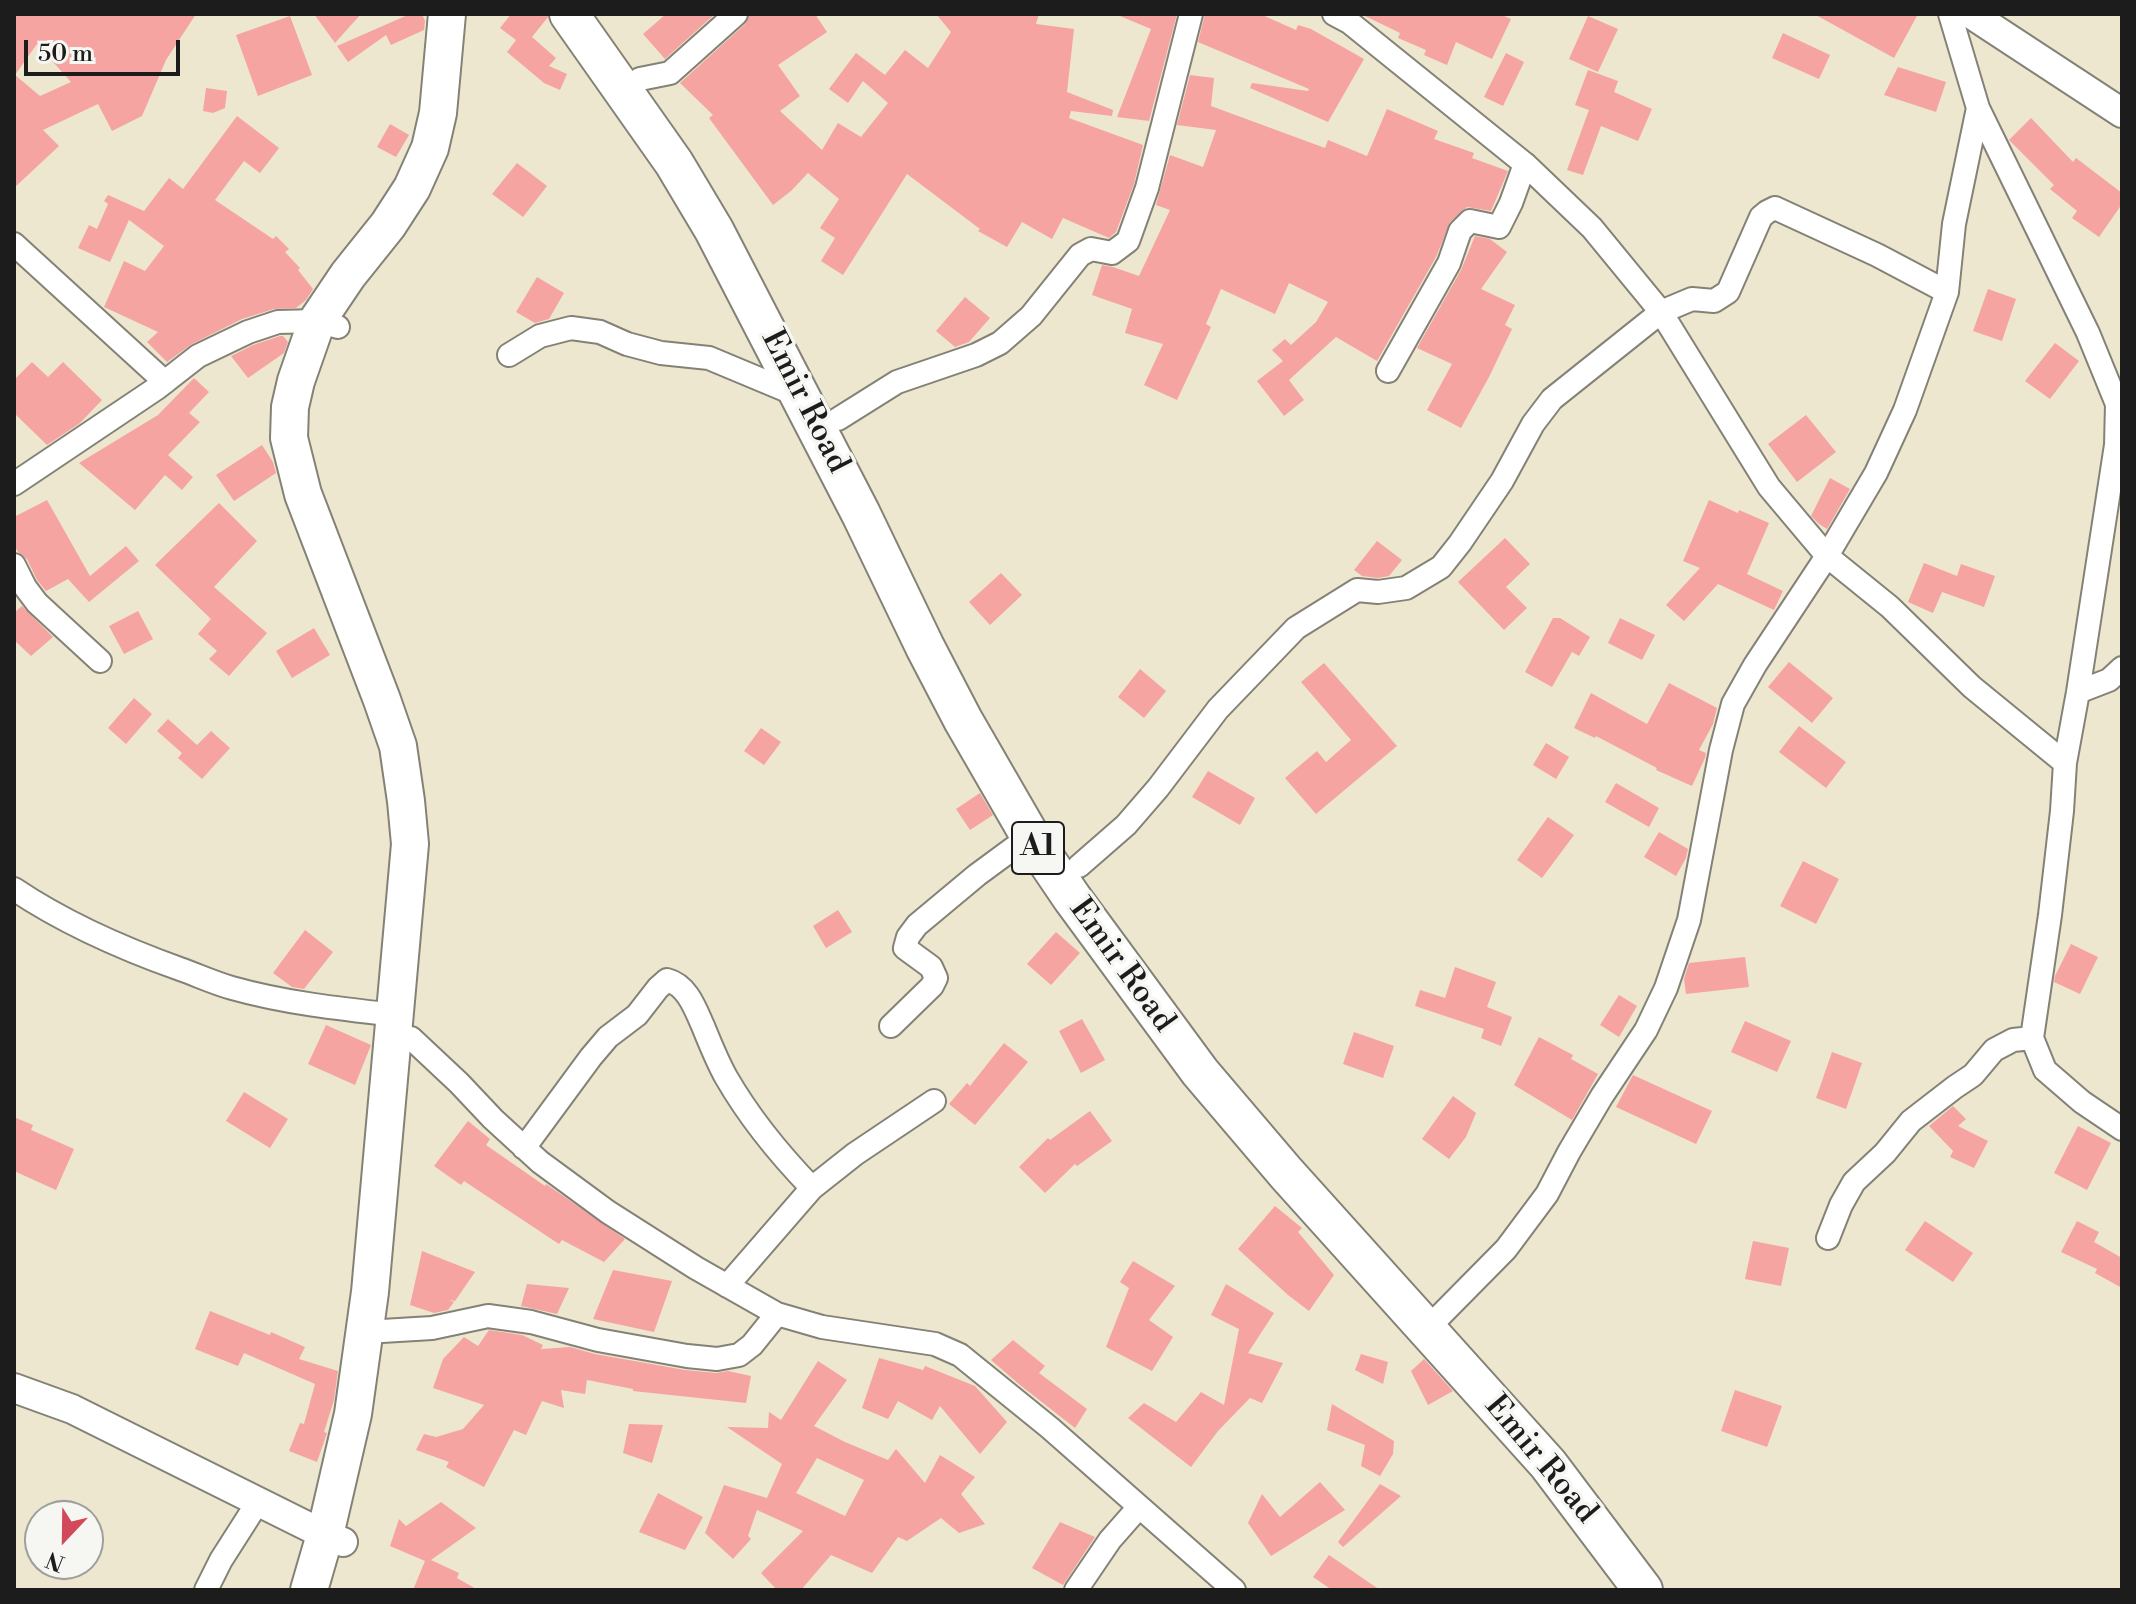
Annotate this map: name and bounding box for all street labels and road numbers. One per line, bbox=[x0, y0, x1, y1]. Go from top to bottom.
street label: Emir Road bbox=[752, 324, 856, 480]
road number: A1 bbox=[1012, 822, 1064, 874]
street label: Emir Road bbox=[1060, 892, 1182, 1040]
street label: Emir Road bbox=[1475, 1388, 1605, 1532]

